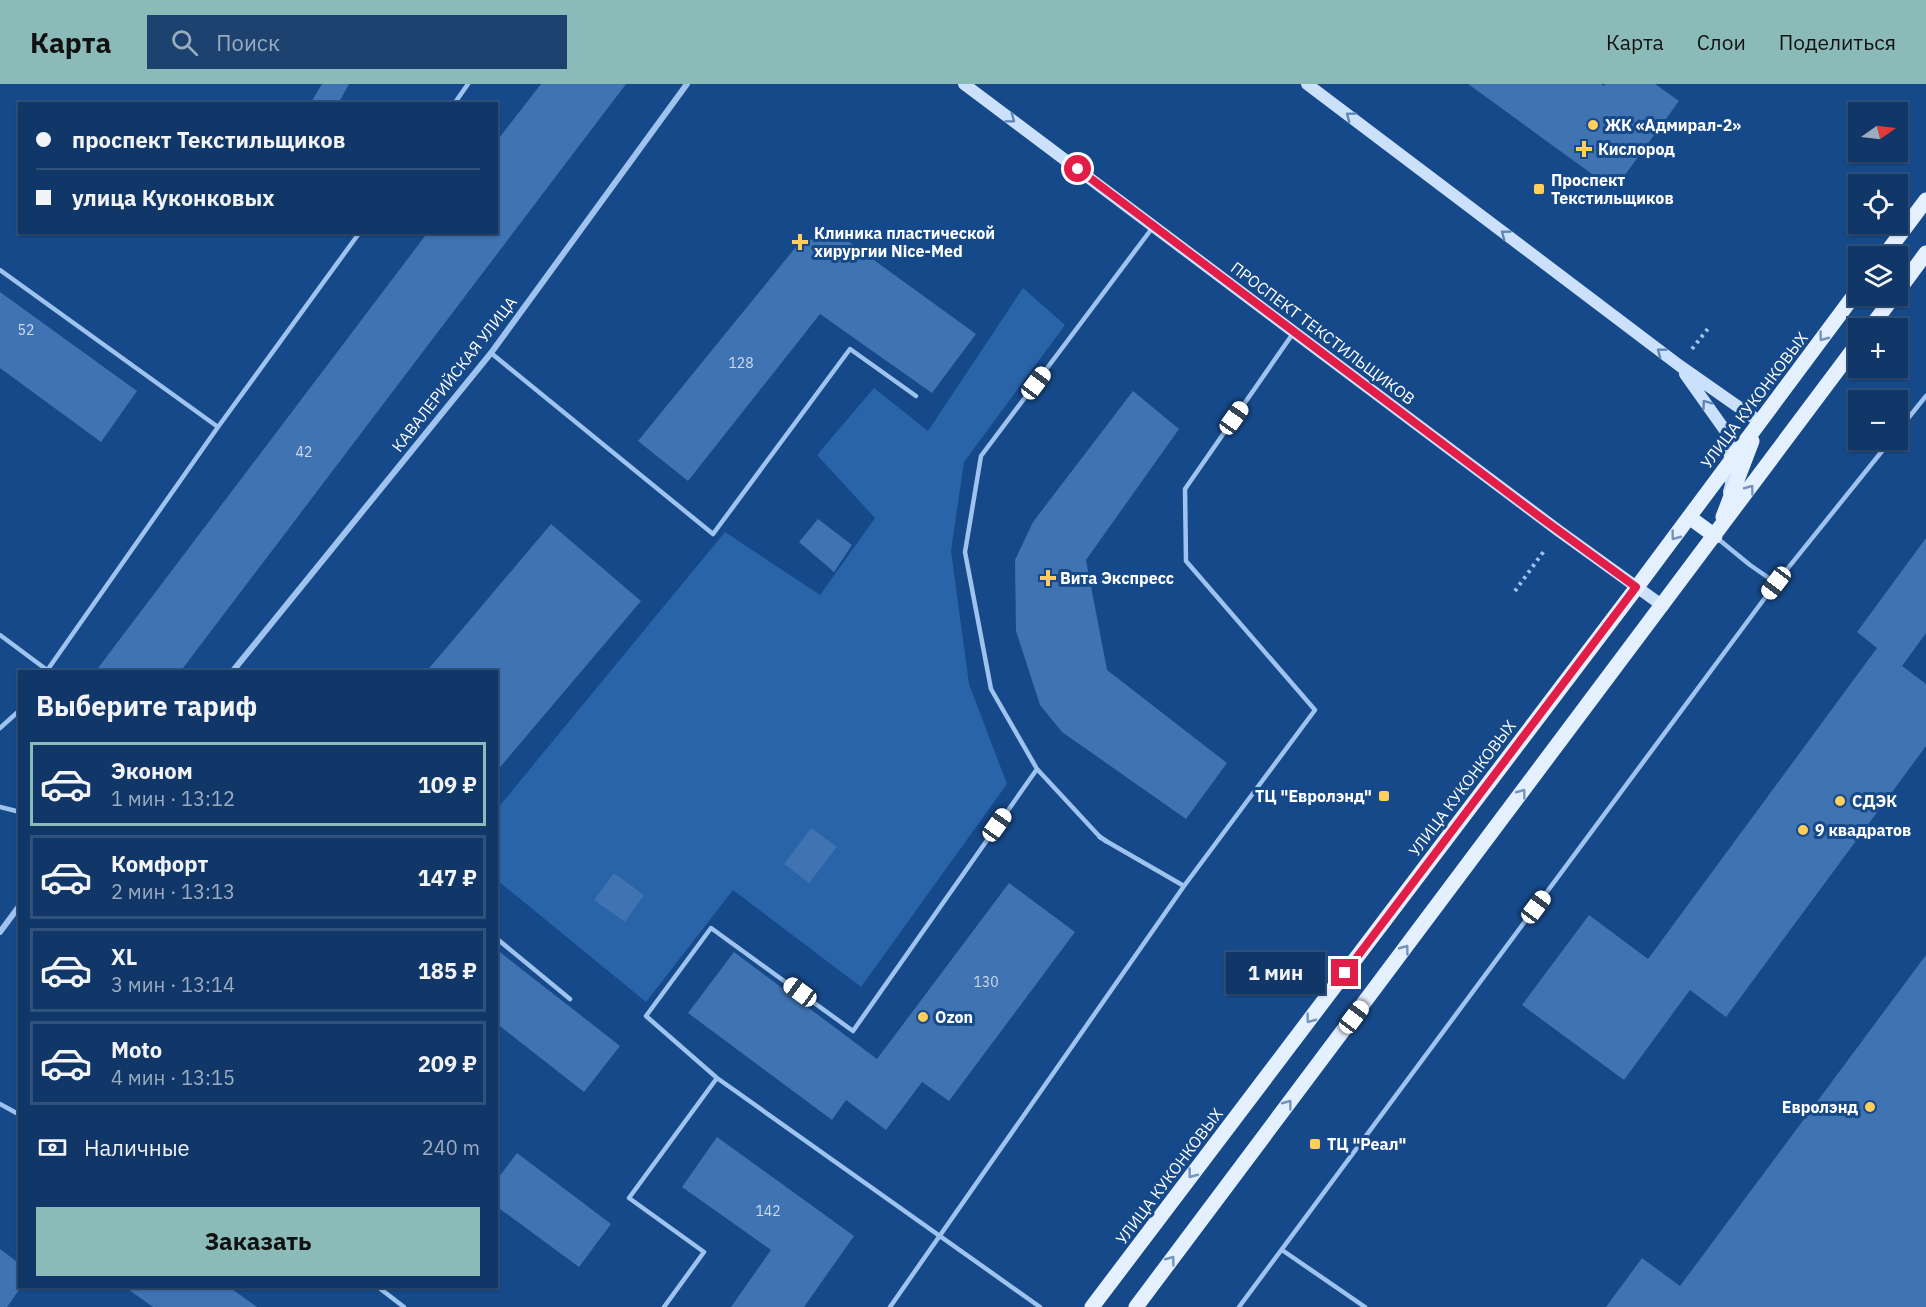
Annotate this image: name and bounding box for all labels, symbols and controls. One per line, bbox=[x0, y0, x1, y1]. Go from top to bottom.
search box bbox=[147, 15, 567, 69]
text: Карта bbox=[30, 24, 111, 61]
icon: search bbox=[168, 26, 201, 59]
text: Поиск bbox=[216, 28, 280, 57]
text: Карта bbox=[1606, 28, 1664, 56]
text: Слои bbox=[1697, 28, 1746, 56]
text: Поделиться bbox=[1779, 28, 1896, 56]
north arrow bbox=[1848, 102, 1908, 162]
map controls bbox=[1848, 102, 1908, 450]
one-way arrow bbox=[1004, 112, 1015, 123]
one-way arrow bbox=[1346, 113, 1357, 124]
place label: ЖК «Адмирал-2» bbox=[1605, 115, 1741, 135]
marker: ЖК «Адмирал-2» bbox=[1586, 118, 1600, 132]
text: проспект Текстильщиков bbox=[72, 125, 345, 154]
place label: Кислород bbox=[1598, 139, 1675, 159]
marker: Кислород bbox=[1575, 140, 1593, 158]
route start bbox=[1064, 155, 1091, 182]
place label: Проспект Текстильщиков bbox=[1551, 170, 1674, 208]
button: locate bbox=[1848, 174, 1908, 234]
marker: Проспект Текстильщиков bbox=[1532, 182, 1546, 196]
text: улица Куконковых bbox=[72, 183, 275, 212]
place label: Клиника пластической хирургии Nice-Med bbox=[814, 223, 995, 261]
one-way arrow bbox=[1501, 230, 1512, 241]
marker: Клиника пластической хирургии Nice-Med bbox=[791, 233, 809, 251]
button: layers bbox=[1848, 246, 1908, 306]
street label: ПРОСПЕКТ ТЕКСТИЛЬЩИКОВ bbox=[1227, 257, 1419, 409]
street label: КАВАЛЕРИЙСКАЯ УЛИЦА bbox=[387, 292, 521, 456]
button: + bbox=[1848, 318, 1908, 378]
house number: 52 bbox=[18, 321, 34, 339]
street label: УЛИЦА КУКОНКОВЫХ bbox=[1696, 328, 1812, 472]
one-way arrow bbox=[1820, 330, 1831, 341]
one-way arrow bbox=[1657, 348, 1668, 359]
house number: 128 bbox=[728, 354, 754, 372]
car bbox=[1018, 363, 1054, 403]
button: − bbox=[1848, 390, 1908, 450]
car bbox=[1216, 398, 1252, 438]
one-way arrow bbox=[1702, 399, 1713, 410]
house number: 42 bbox=[296, 443, 312, 461]
one-way arrow bbox=[1743, 485, 1754, 496]
one-way arrow bbox=[1671, 530, 1682, 541]
car bbox=[1758, 563, 1794, 603]
place label: Вита Экспресс bbox=[1060, 568, 1174, 588]
marker: Вита Экспресс bbox=[1041, 571, 1055, 585]
text: Выберите тариф bbox=[36, 688, 257, 723]
street label: УЛИЦА КУКОНКОВЫХ bbox=[1404, 716, 1520, 860]
text: Эконом bbox=[111, 756, 193, 785]
icon: car bbox=[39, 757, 93, 811]
text: 109 ₽ bbox=[418, 770, 477, 799]
text: 1 мин · 13:12 bbox=[111, 785, 235, 812]
place label: ТЦ "Евролэнд" bbox=[1255, 786, 1372, 806]
one-way arrow bbox=[1515, 788, 1526, 799]
marker: ТЦ "Евролэнд" bbox=[1377, 789, 1391, 803]
place label: СДЭК bbox=[1852, 791, 1897, 811]
marker: СДЭК bbox=[1833, 794, 1847, 808]
car bbox=[979, 805, 1015, 845]
place label: 9 квадратов bbox=[1815, 820, 1911, 840]
marker: 9 квадратов bbox=[1796, 823, 1810, 837]
text: Комфорт bbox=[111, 849, 208, 878]
icon: car bbox=[39, 850, 93, 904]
text: 147 ₽ bbox=[418, 863, 477, 892]
text: 2 мин · 13:13 bbox=[111, 878, 235, 905]
car bbox=[1518, 887, 1554, 927]
text: XL bbox=[111, 942, 137, 971]
icon: car bbox=[39, 943, 93, 997]
one-way arrow bbox=[1398, 944, 1409, 955]
callout: 1 мин bbox=[1225, 952, 1324, 994]
text: 185 ₽ bbox=[418, 956, 477, 985]
text: 1 мин bbox=[1248, 959, 1303, 986]
route end bbox=[1331, 959, 1358, 986]
text: 3 мин · 13:14 bbox=[111, 971, 235, 998]
house number: 130 bbox=[973, 973, 999, 991]
car bbox=[780, 974, 820, 1010]
car bbox=[1336, 997, 1372, 1037]
place label: Ozon bbox=[935, 1007, 973, 1027]
marker: Ozon bbox=[916, 1010, 930, 1024]
one-way arrow bbox=[1306, 1012, 1317, 1023]
text: Moto bbox=[111, 1035, 162, 1064]
icon: car bbox=[39, 1036, 93, 1090]
text: 209 ₽ bbox=[418, 1049, 477, 1078]
text: 4 мин · 13:15 bbox=[111, 1064, 235, 1091]
place label: Евролэнд bbox=[1782, 1097, 1858, 1117]
one-way arrow bbox=[1281, 1100, 1292, 1111]
marker: Евролэнд bbox=[1863, 1100, 1877, 1114]
street label: УЛИЦА КУКОНКОВЫХ bbox=[1111, 1104, 1227, 1248]
icon: cash bbox=[36, 1131, 69, 1164]
text: Наличные bbox=[84, 1133, 190, 1162]
text: 240 m bbox=[422, 1134, 480, 1161]
place label: ТЦ "Реал" bbox=[1327, 1134, 1406, 1154]
marker: ТЦ "Реал" bbox=[1308, 1137, 1322, 1151]
one-way arrow bbox=[1189, 1168, 1200, 1179]
house number: 142 bbox=[755, 1202, 781, 1220]
button: Заказать bbox=[36, 1207, 480, 1276]
one-way arrow bbox=[1164, 1256, 1175, 1267]

